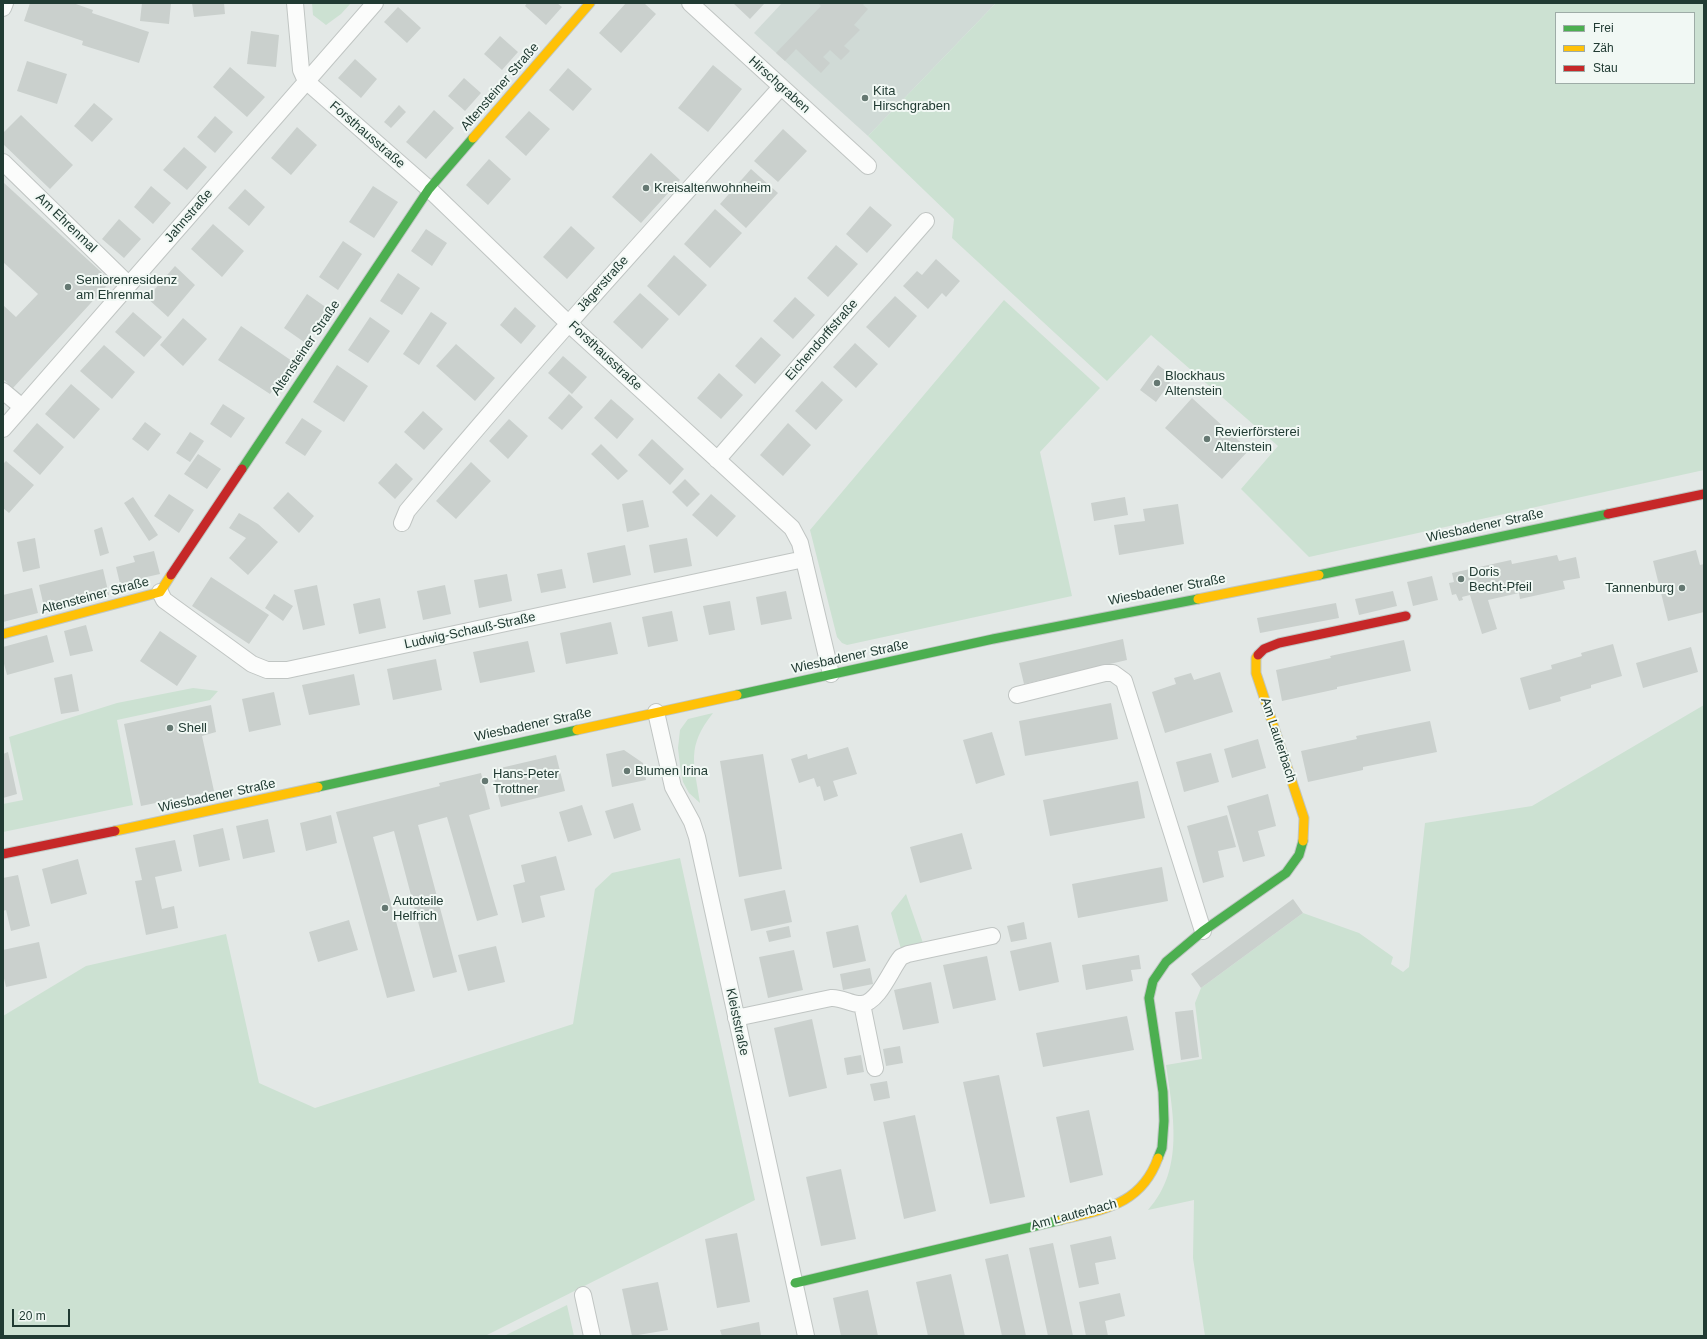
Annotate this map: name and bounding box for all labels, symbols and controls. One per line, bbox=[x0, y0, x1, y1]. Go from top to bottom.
legend bbox=[1555, 12, 1695, 84]
text: Frei bbox=[1593, 21, 1614, 35]
street label: Altensteiner Straße bbox=[458, 40, 542, 134]
text: Zäh bbox=[1593, 41, 1614, 55]
street label: Hirschgraben bbox=[745, 53, 813, 117]
text: Stau bbox=[1593, 61, 1618, 75]
place label: Kita Hirschgraben bbox=[873, 83, 950, 114]
marker: Kita Hirschgraben bbox=[860, 93, 870, 103]
street label: Forsthausstraße bbox=[326, 98, 408, 172]
place label: Kreisaltenwohnheim bbox=[654, 180, 771, 196]
marker: Kreisaltenwohnheim bbox=[641, 183, 651, 193]
street label: Jahnstraße bbox=[162, 186, 216, 246]
street label: Am Ehrenmal bbox=[32, 190, 100, 256]
street label: Jägerstraße bbox=[574, 253, 632, 315]
place label: Seniorenresidenz am Ehrenmal bbox=[76, 272, 177, 303]
marker: Seniorenresidenz am Ehrenmal bbox=[63, 282, 73, 292]
street label: Eichendorffstraße bbox=[783, 296, 861, 384]
street label: Altensteiner Straße bbox=[268, 298, 344, 398]
street label: Forsthausstraße bbox=[565, 318, 645, 394]
place label: Blockhaus Altenstein bbox=[1165, 368, 1225, 399]
marker: Blockhaus Altenstein bbox=[1152, 378, 1162, 388]
place label: Revierförsterei Altenstein bbox=[1215, 424, 1300, 455]
marker: Revierförsterei Altenstein bbox=[1202, 434, 1212, 444]
street label: Wiesbadener Straße bbox=[1425, 506, 1545, 546]
place label: Doris Becht-Pfeil bbox=[1469, 564, 1532, 595]
street label: Wiesbadener Straße bbox=[1107, 571, 1227, 609]
street label: Altensteiner Straße bbox=[39, 574, 151, 618]
marker: Doris Becht-Pfeil bbox=[1456, 574, 1466, 584]
place label: Tannenburg bbox=[1605, 580, 1674, 596]
marker: Tannenburg bbox=[1677, 583, 1687, 593]
street label: Ludwig-Schauß-Straße bbox=[403, 609, 537, 653]
street label: Wiesbadener Straße bbox=[790, 637, 910, 677]
street label: Am Lauterbach bbox=[1257, 696, 1299, 784]
street label: Wiesbadener Straße bbox=[473, 705, 593, 745]
place label: Shell bbox=[178, 720, 207, 736]
marker: Shell bbox=[165, 723, 175, 733]
place label: Blumen Irina bbox=[635, 763, 708, 779]
place label: Hans-Peter Trottner bbox=[493, 766, 559, 797]
marker: Blumen Irina bbox=[622, 766, 632, 776]
street label: Wiesbadener Straße bbox=[157, 776, 277, 816]
marker: Hans-Peter Trottner bbox=[480, 776, 490, 786]
place label: Autoteile Helfrich bbox=[393, 893, 444, 924]
marker: Autoteile Helfrich bbox=[380, 903, 390, 913]
street label: Kleiststraße bbox=[722, 987, 752, 1057]
street label: Am Lauterbach bbox=[1029, 1196, 1119, 1234]
scale bar bbox=[14, 1301, 72, 1327]
text: 20 m bbox=[19, 1309, 46, 1323]

